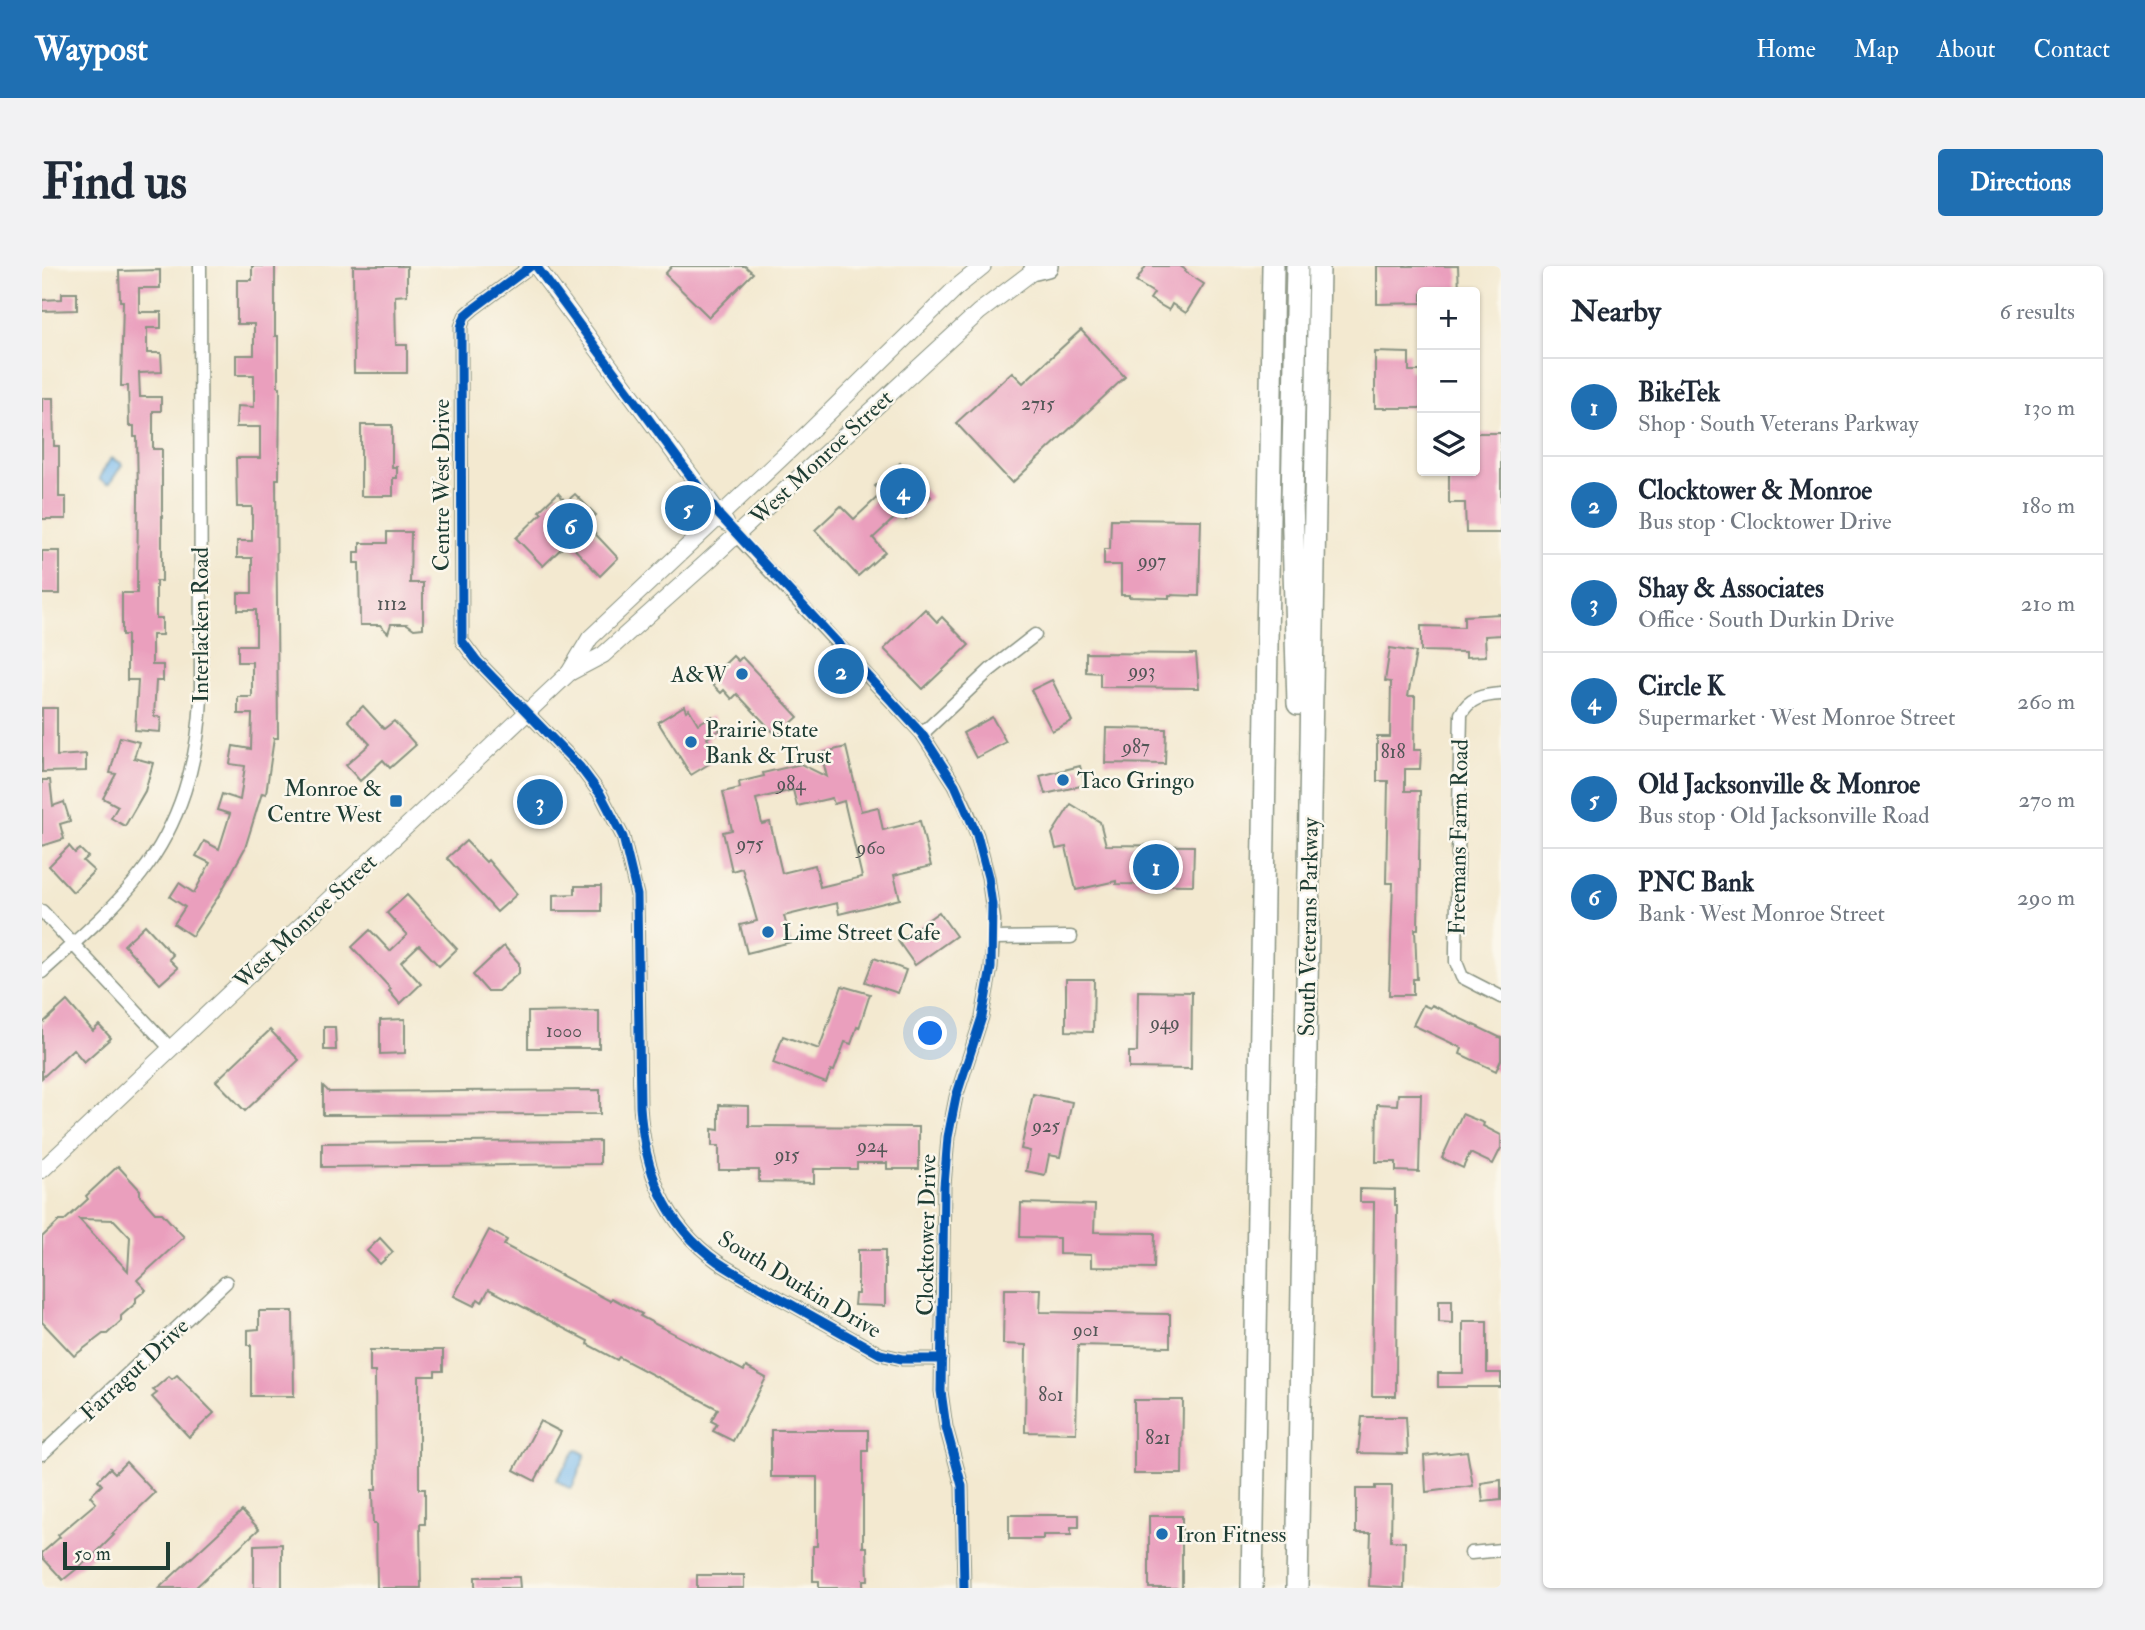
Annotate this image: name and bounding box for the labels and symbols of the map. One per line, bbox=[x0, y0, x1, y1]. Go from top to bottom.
street label: West Monroe Street bbox=[743, 384, 899, 532]
house number: 2715 bbox=[1021, 392, 1055, 416]
street label: Centre West Drive bbox=[427, 398, 456, 571]
pin: 4 bbox=[880, 465, 926, 517]
pin: 5 bbox=[665, 482, 711, 534]
pin: 6 bbox=[547, 500, 593, 552]
street label: Interlacken Road bbox=[186, 547, 215, 703]
house number: 997 bbox=[1136, 549, 1166, 573]
house number: 1112 bbox=[377, 592, 407, 616]
pin: 2 bbox=[818, 645, 864, 697]
house number: 993 bbox=[1127, 659, 1155, 683]
place label: A&W bbox=[670, 660, 730, 689]
marker: A&W bbox=[734, 666, 750, 682]
place label: Prairie State Bank & Trust bbox=[705, 715, 832, 770]
marker: Prairie State Bank & Trust bbox=[683, 734, 699, 750]
house number: 987 bbox=[1120, 735, 1150, 759]
street label: Freemans Farm Road bbox=[1442, 739, 1475, 935]
house number: 818 bbox=[1381, 740, 1405, 764]
place label: Taco Gringo bbox=[1077, 766, 1194, 795]
house number: 984 bbox=[775, 772, 806, 796]
marker: Taco Gringo bbox=[1055, 772, 1071, 788]
place label: Monroe & Centre West bbox=[267, 774, 382, 829]
pin: 3 bbox=[517, 776, 563, 828]
marker: Monroe & Centre West bbox=[388, 793, 404, 809]
street label: South Veterans Parkway bbox=[1292, 816, 1325, 1037]
house number: 975 bbox=[735, 832, 764, 856]
house number: 960 bbox=[854, 836, 886, 860]
pin: 1 bbox=[1133, 841, 1179, 893]
street label: West Monroe Street bbox=[227, 848, 383, 996]
place label: Lime Street Cafe bbox=[782, 918, 941, 947]
marker: Lime Street Cafe bbox=[760, 924, 776, 940]
house number: 949 bbox=[1148, 1011, 1180, 1035]
your location bbox=[913, 1016, 947, 1050]
house number: 1000 bbox=[546, 1019, 582, 1043]
house number: 925 bbox=[1030, 1114, 1060, 1138]
house number: 924 bbox=[855, 1134, 888, 1158]
house number: 915 bbox=[773, 1143, 800, 1167]
street label: Clocktower Drive bbox=[911, 1153, 942, 1316]
street label: South Durkin Drive bbox=[713, 1224, 887, 1345]
street label: Farragut Drive bbox=[74, 1311, 195, 1427]
house number: 901 bbox=[1071, 1318, 1099, 1342]
house number: 801 bbox=[1038, 1383, 1064, 1407]
house number: 821 bbox=[1145, 1426, 1171, 1450]
place label: Iron Fitness bbox=[1176, 1520, 1287, 1549]
marker: Iron Fitness bbox=[1154, 1526, 1170, 1542]
scale bar bbox=[63, 1539, 170, 1571]

